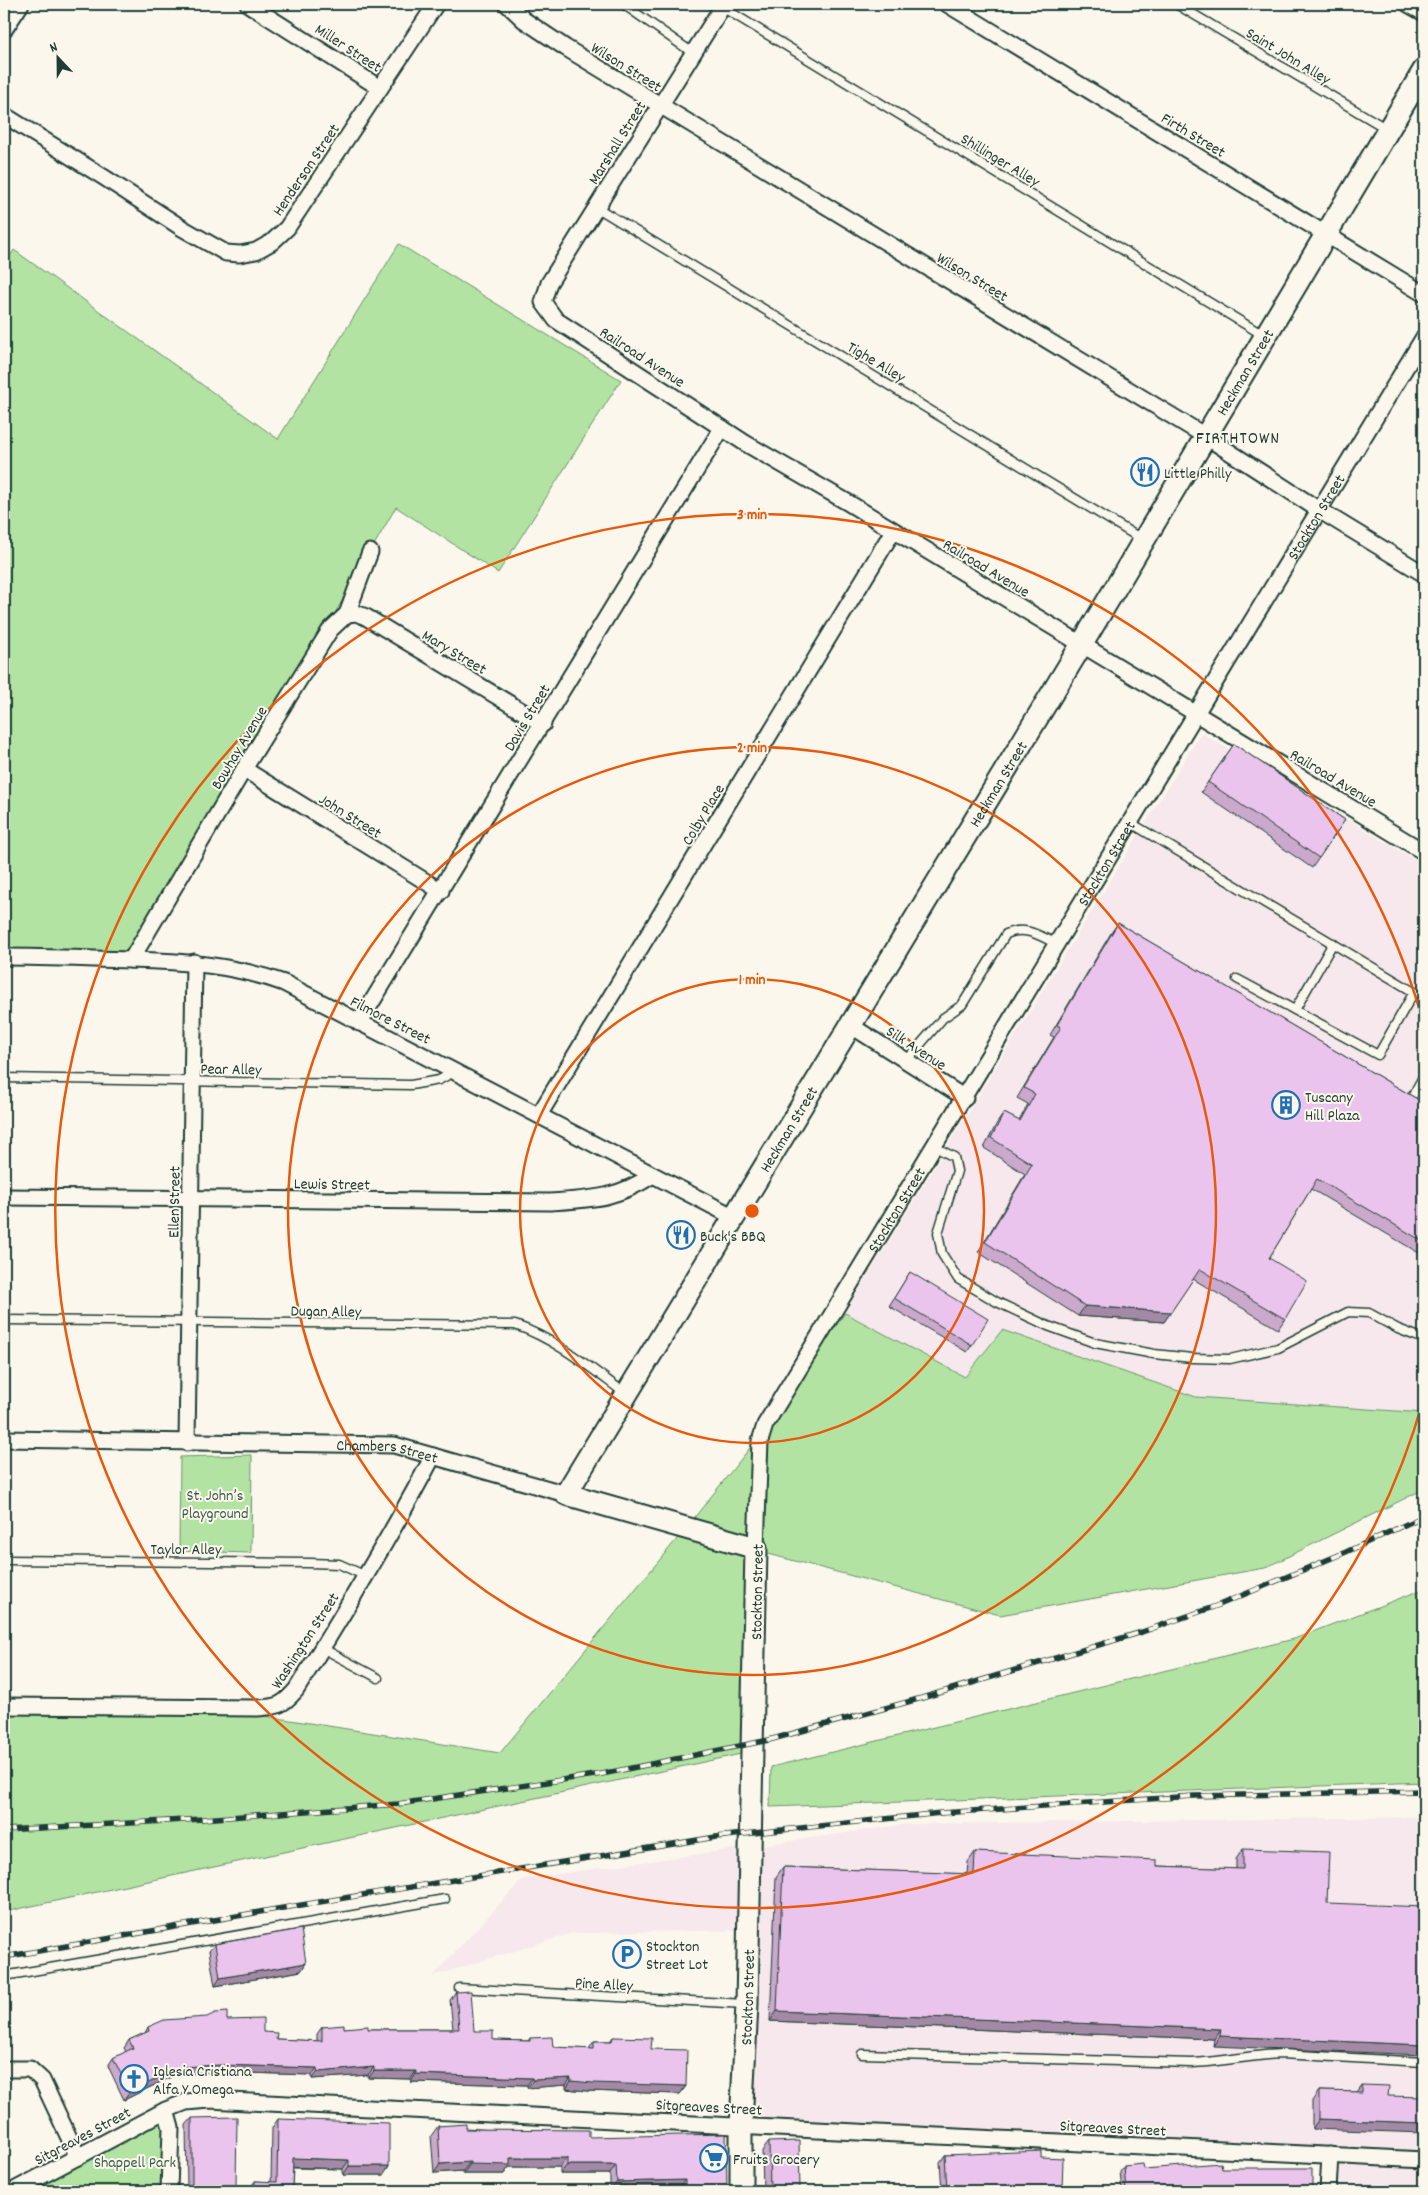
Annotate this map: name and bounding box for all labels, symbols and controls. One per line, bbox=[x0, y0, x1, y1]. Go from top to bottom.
street label: Miller Street bbox=[310, 19, 386, 79]
street label: Saint John Alley bbox=[1241, 23, 1335, 92]
north arrow bbox=[32, 32, 82, 82]
text: N bbox=[47, 37, 61, 58]
street label: Wilson Street bbox=[586, 37, 666, 99]
street label: Marshall Street bbox=[583, 97, 653, 190]
street label: Firth Street bbox=[1156, 108, 1229, 165]
street label: Henderson Street bbox=[268, 120, 347, 221]
street label: Shillinger Alley bbox=[956, 128, 1044, 194]
street label: Wilson Street bbox=[932, 248, 1012, 309]
street label: Railroad Avenue bbox=[594, 322, 689, 394]
street label: Heckman Street bbox=[1212, 326, 1281, 421]
street label: Tighe Alley bbox=[842, 337, 910, 390]
district label: FIRTHTOWN bbox=[1196, 427, 1280, 452]
restaurant icon: Little Philly bbox=[1130, 457, 1160, 487]
place label: Little Philly bbox=[1164, 463, 1232, 486]
street label: Stockton Street bbox=[1283, 471, 1352, 565]
text: 3 min bbox=[737, 505, 767, 527]
street label: Railroad Avenue bbox=[938, 534, 1033, 604]
street label: Mary Street bbox=[417, 625, 491, 682]
street label: Davis Street bbox=[499, 680, 557, 756]
street label: Bowhay Avenue bbox=[206, 702, 274, 794]
street label: Heckman Street bbox=[965, 737, 1034, 832]
text: 2 min bbox=[737, 738, 767, 760]
street label: Railroad Avenue bbox=[1285, 744, 1380, 814]
street label: Colby Place bbox=[677, 780, 731, 850]
street label: John Street bbox=[314, 789, 386, 846]
street label: Stockton Street bbox=[1073, 817, 1142, 911]
text: 1 min bbox=[739, 970, 765, 992]
street label: Filmore Street bbox=[346, 991, 434, 1051]
street label: Silk Avenue bbox=[881, 1021, 950, 1077]
street label: Pear Alley bbox=[200, 1058, 262, 1083]
street label: Heckman Street bbox=[755, 1083, 825, 1177]
place label: Tuscany Hill Plaza bbox=[1305, 1087, 1360, 1128]
building icon: Tuscany Hill Plaza bbox=[1271, 1090, 1301, 1120]
street label: Stockton Street bbox=[863, 1163, 933, 1258]
street label: Ellen Street bbox=[163, 1166, 188, 1238]
street label: Lewis Street bbox=[294, 1173, 370, 1198]
centre of rings bbox=[743, 1202, 761, 1220]
restaurant icon: Buck's BBQ bbox=[666, 1220, 696, 1250]
place label: Buck's BBQ bbox=[700, 1226, 766, 1249]
street label: Dugan Alley bbox=[290, 1300, 362, 1325]
street label: Chambers Street bbox=[336, 1435, 440, 1471]
park label: St. John’s Playground bbox=[182, 1485, 248, 1526]
street label: Taylor Alley bbox=[151, 1539, 222, 1562]
street label: Stockton Street bbox=[746, 1544, 771, 1640]
street label: Washington Street bbox=[266, 1588, 346, 1694]
place label: Stockton Street Lot bbox=[646, 1936, 708, 1977]
parking icon: Stockton Street Lot bbox=[612, 1939, 642, 1969]
street label: Stockton Street bbox=[736, 1949, 762, 2046]
street label: Pine Alley bbox=[574, 1972, 634, 1999]
place label: Iglesia Cristiana Alfa Y Omega bbox=[153, 2061, 252, 2102]
church icon: Iglesia Cristiana Alfa Y Omega bbox=[119, 2064, 149, 2094]
street label: Sitgreaves Street bbox=[655, 2094, 763, 2123]
street label: Sitgreaves Street bbox=[31, 2102, 136, 2172]
street label: Sitgreaves Street bbox=[1059, 2115, 1167, 2144]
supermarket icon: Fruits Grocery bbox=[699, 2143, 729, 2173]
place label: Fruits Grocery bbox=[733, 2149, 820, 2172]
park label: Shappell Park bbox=[94, 2152, 176, 2175]

